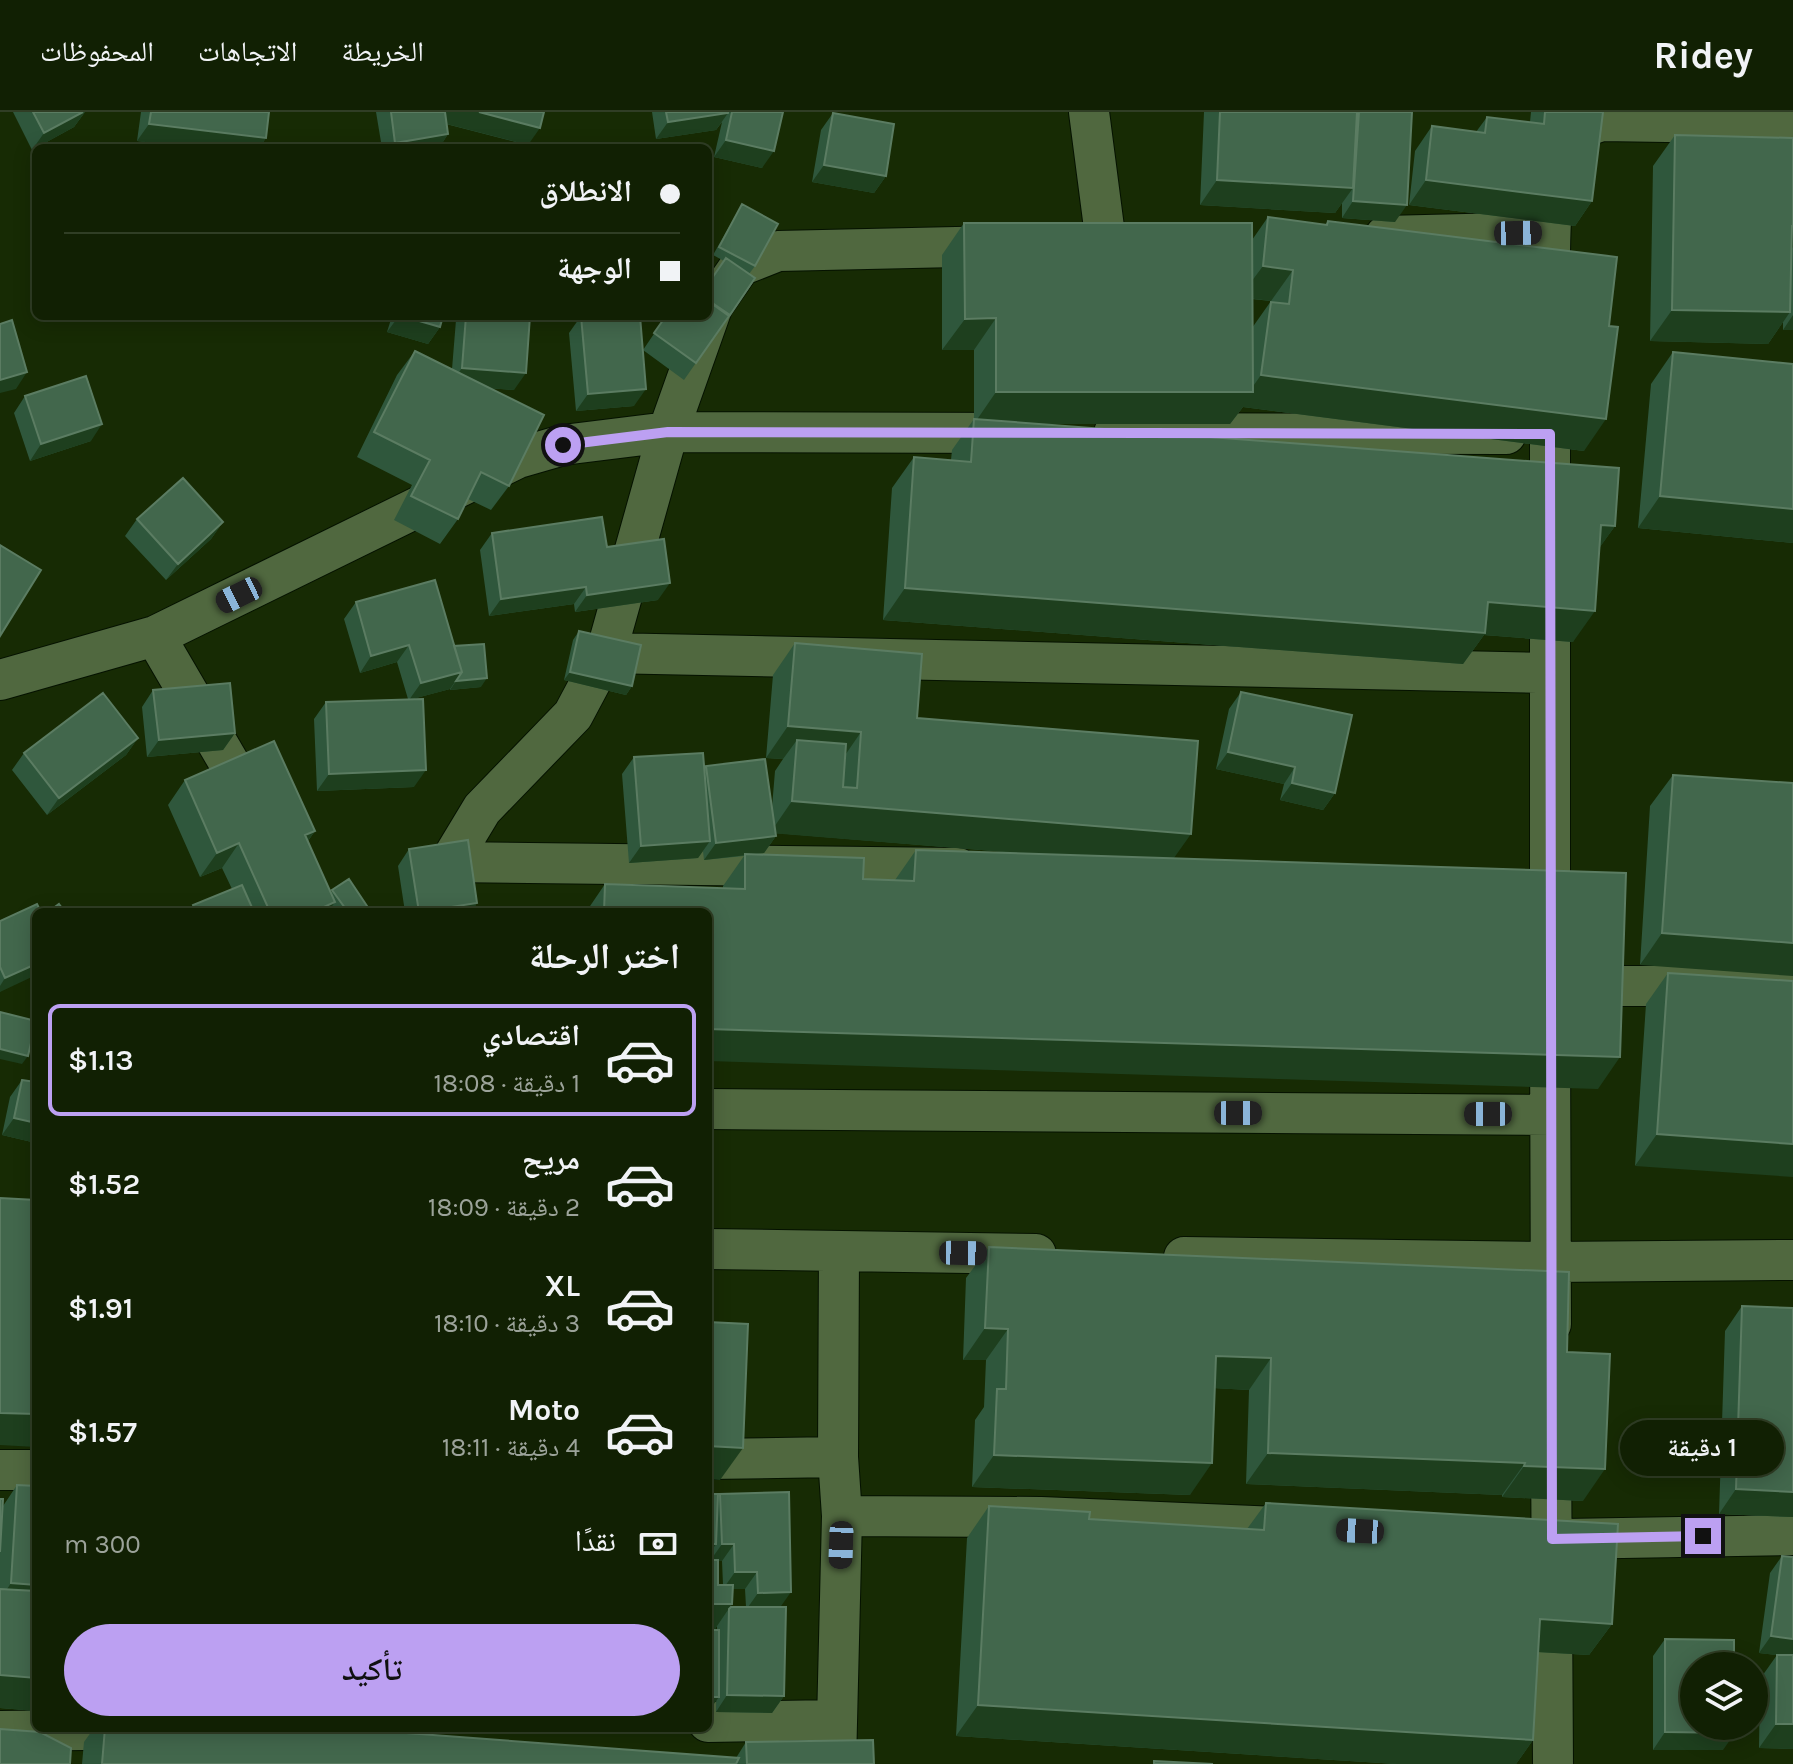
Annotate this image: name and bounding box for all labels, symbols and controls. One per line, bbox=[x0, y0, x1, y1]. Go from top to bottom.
text: Ridey bbox=[1653, 33, 1753, 78]
text: المحفوظات bbox=[40, 35, 154, 68]
text: الاتجاهات bbox=[198, 35, 297, 68]
text: الخريطة bbox=[341, 35, 424, 68]
text: الانطلاق bbox=[539, 173, 632, 209]
car bbox=[1494, 221, 1542, 245]
text: الوجهة bbox=[557, 250, 632, 286]
route start bbox=[545, 427, 581, 463]
car bbox=[212, 574, 266, 616]
text: اختر الرحلة bbox=[529, 935, 680, 977]
text: اقتصادي bbox=[482, 1017, 580, 1053]
icon: car bbox=[604, 1024, 676, 1096]
text: $1.13 bbox=[68, 1042, 134, 1078]
text: 1 دقيقة · 18:08 bbox=[433, 1068, 580, 1099]
car bbox=[1214, 1101, 1262, 1125]
car bbox=[1464, 1102, 1512, 1126]
text: مريح bbox=[522, 1141, 580, 1177]
icon: car bbox=[604, 1148, 676, 1220]
text: $1.52 bbox=[68, 1166, 140, 1202]
text: 2 دقيقة · 18:09 bbox=[428, 1192, 580, 1223]
car bbox=[939, 1241, 987, 1265]
text: XL bbox=[545, 1268, 580, 1304]
icon: car bbox=[604, 1272, 676, 1344]
text: $1.91 bbox=[68, 1290, 133, 1326]
text: 3 دقيقة · 18:10 bbox=[434, 1308, 580, 1339]
text: Moto bbox=[508, 1392, 580, 1428]
icon: car bbox=[604, 1396, 676, 1468]
text: $1.57 bbox=[68, 1414, 137, 1450]
callout: 1 دقيقة bbox=[1621, 1420, 1785, 1476]
text: 4 دقيقة · 18:11 bbox=[442, 1432, 580, 1463]
text: 1 دقيقة bbox=[1667, 1432, 1737, 1463]
car bbox=[1335, 1518, 1385, 1544]
route end bbox=[1685, 1518, 1721, 1554]
car bbox=[828, 1521, 854, 1569]
icon: cash bbox=[636, 1522, 680, 1566]
text: نقدًا bbox=[575, 1523, 616, 1559]
text: 300 m bbox=[64, 1529, 141, 1560]
button: تأكيد bbox=[64, 1624, 680, 1716]
map controls bbox=[1680, 1652, 1768, 1740]
button: layers bbox=[1680, 1652, 1768, 1740]

